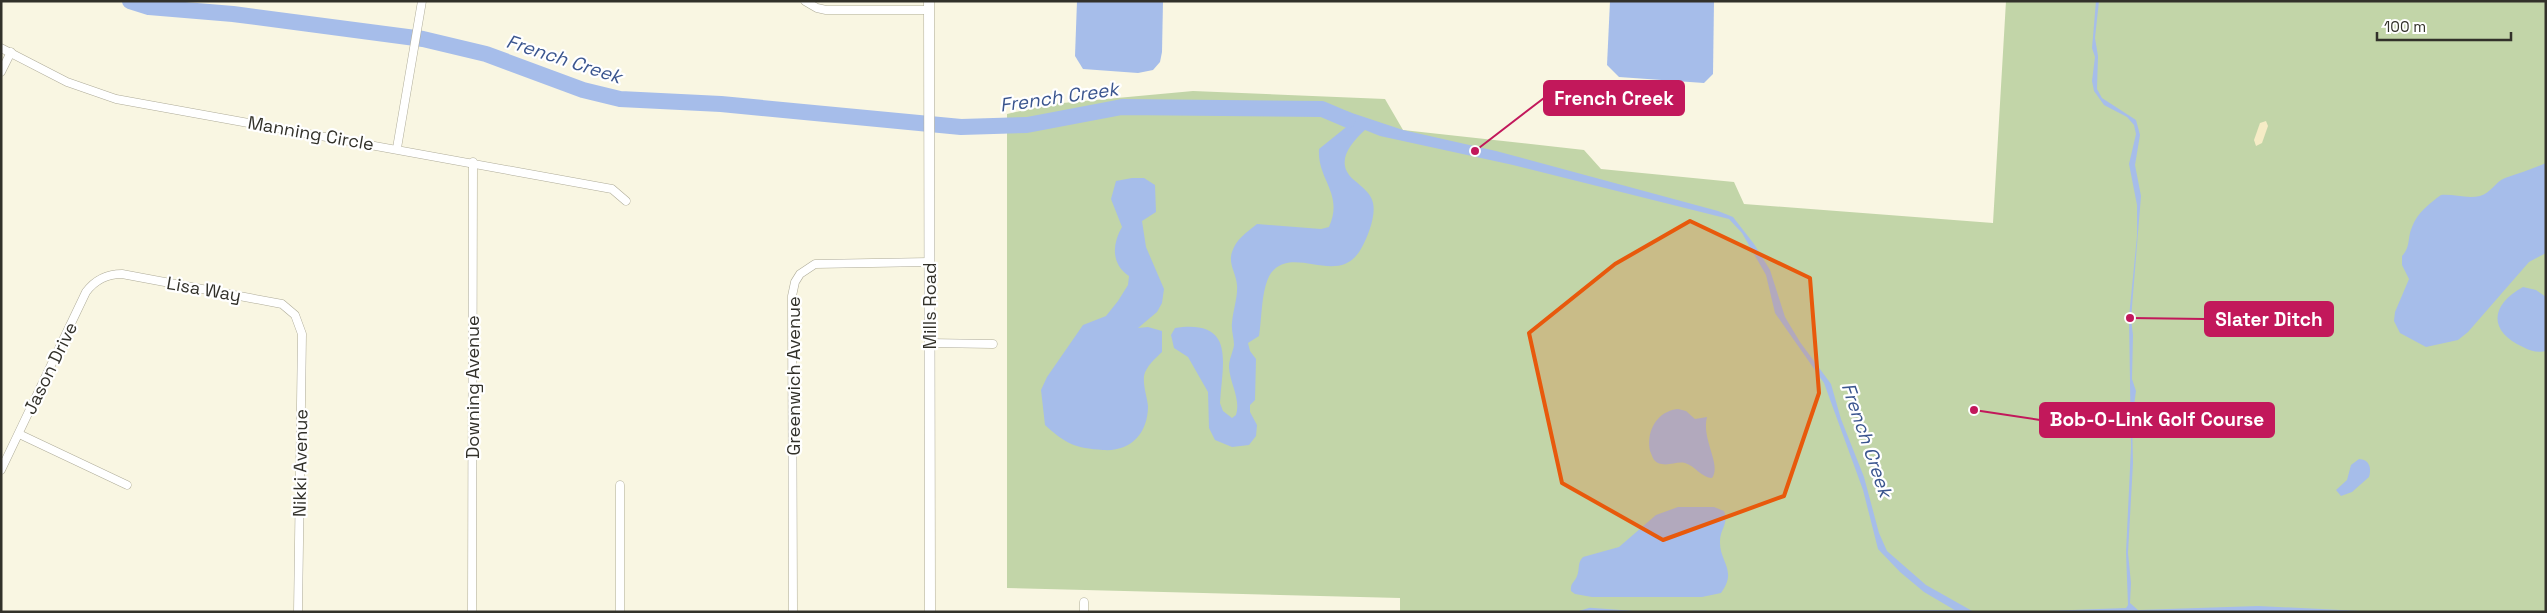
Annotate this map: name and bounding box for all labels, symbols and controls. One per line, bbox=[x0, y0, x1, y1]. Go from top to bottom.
scale bar bbox=[2377, 10, 2511, 42]
text: 100 m bbox=[2384, 17, 2426, 36]
water label: French Creek bbox=[503, 29, 627, 90]
water label: French Creek bbox=[998, 76, 1123, 118]
callout: French Creek bbox=[1544, 81, 1684, 115]
text: French Creek bbox=[1554, 86, 1674, 111]
street label: Manning Circle bbox=[246, 111, 376, 155]
street label: Mills Road bbox=[918, 262, 941, 350]
street label: Lisa Way bbox=[165, 271, 243, 307]
street label: Greenwich Avenue bbox=[782, 296, 805, 456]
callout: Slater Ditch bbox=[2205, 302, 2333, 336]
text: Slater Ditch bbox=[2215, 307, 2323, 332]
street label: Downing Avenue bbox=[461, 315, 484, 459]
street label: Jason Drive bbox=[18, 318, 82, 418]
water label: French Creek bbox=[1836, 379, 1899, 503]
callout: Bob-O-Link Golf Course bbox=[2040, 403, 2274, 437]
text: Bob-O-Link Golf Course bbox=[2050, 407, 2264, 432]
street label: Nikki Avenue bbox=[288, 409, 312, 517]

